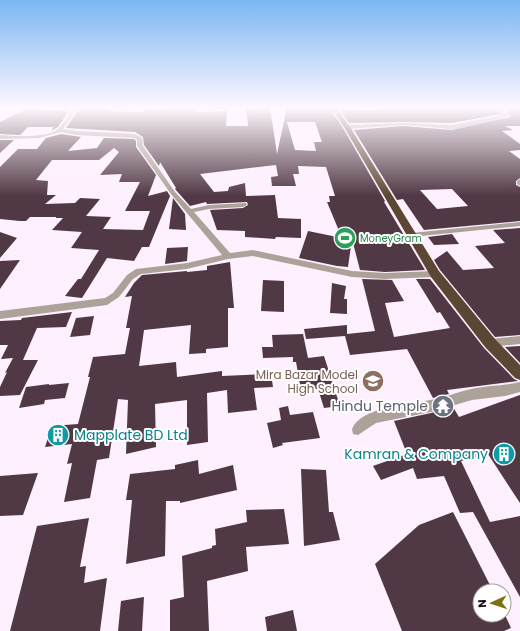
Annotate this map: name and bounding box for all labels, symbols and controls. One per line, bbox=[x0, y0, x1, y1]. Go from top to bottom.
sports icon: MoneyGram bbox=[332, 225, 358, 251]
place label: MoneyGram bbox=[360, 231, 422, 246]
place label: Mira Bazar Model High School bbox=[256, 366, 358, 397]
school or university icon: Mira Bazar Model High School bbox=[360, 368, 386, 394]
temple icon: Hindu Temple bbox=[430, 393, 456, 419]
place label: Hindu Temple bbox=[331, 396, 428, 416]
building icon: Mapplate BD Ltd bbox=[45, 422, 71, 448]
place label: Mapplate BD Ltd bbox=[74, 425, 188, 445]
building icon: Kamran & Company bbox=[491, 441, 517, 467]
place label: Kamran & Company bbox=[344, 444, 488, 464]
north arrow bbox=[472, 583, 512, 623]
text: N bbox=[474, 599, 490, 608]

